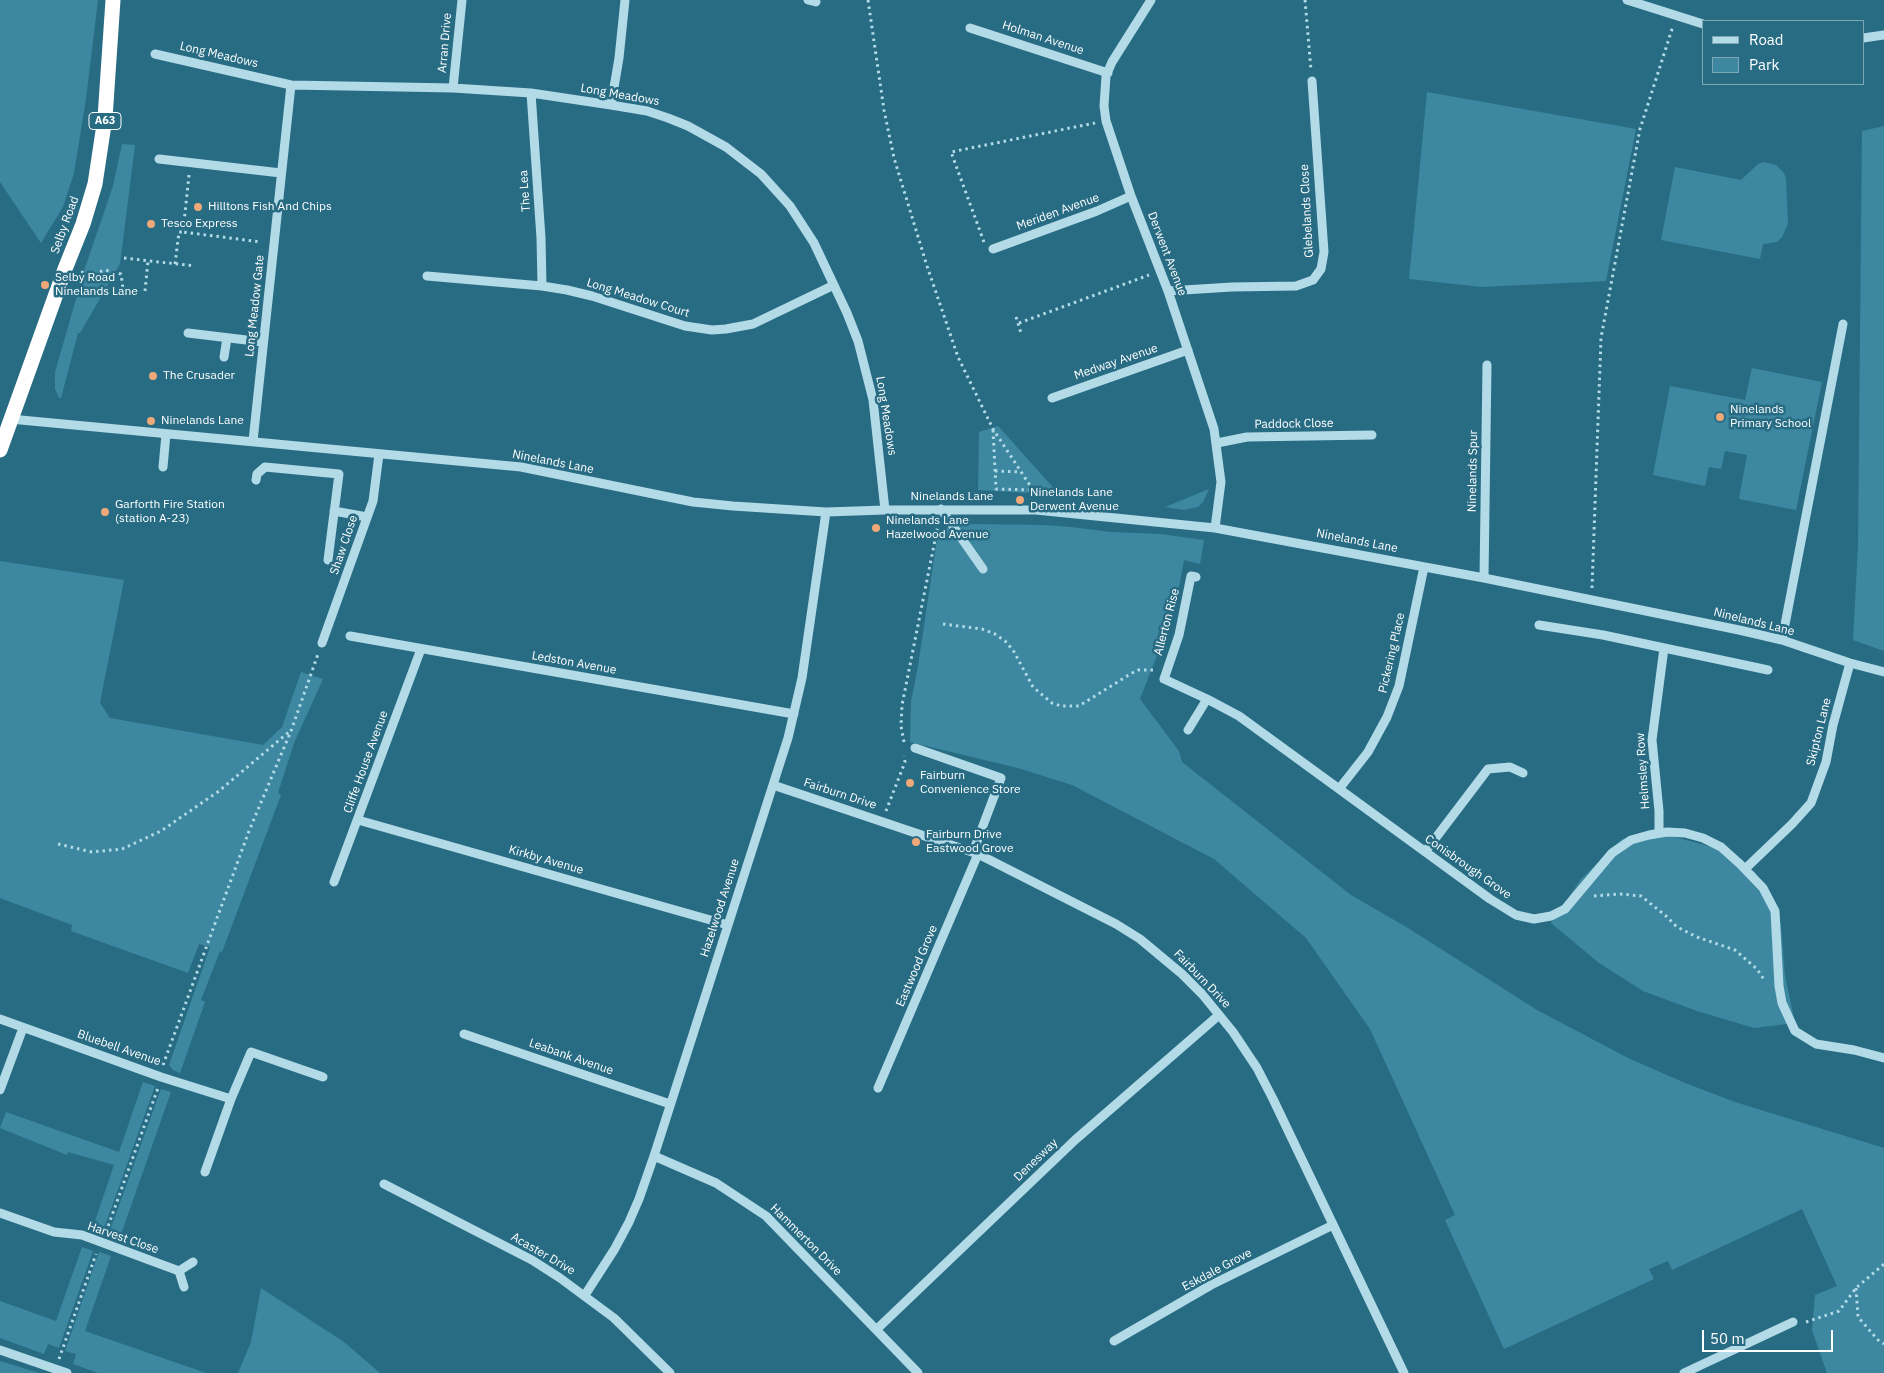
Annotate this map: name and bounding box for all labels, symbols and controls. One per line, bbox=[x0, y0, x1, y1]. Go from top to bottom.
street label: Arran Drive bbox=[435, 12, 455, 74]
street label: Holman Avenue bbox=[1000, 18, 1086, 58]
legend bbox=[1702, 20, 1864, 85]
text: Road bbox=[1749, 30, 1784, 49]
street label: Long Meadows bbox=[178, 39, 260, 71]
text: Park bbox=[1749, 55, 1779, 74]
street label: Long Meadows bbox=[579, 81, 661, 109]
road number: A63 bbox=[89, 112, 121, 130]
street label: Glebelands Close bbox=[1297, 164, 1317, 258]
street label: The Lea bbox=[516, 170, 534, 212]
street label: Meriden Avenue bbox=[1015, 190, 1101, 234]
street label: Selby Road bbox=[48, 194, 82, 256]
place label: Hilltons Fish And Chips bbox=[208, 200, 332, 214]
marker: Hilltons Fish And Chips bbox=[192, 201, 204, 213]
street label: Derwent Avenue bbox=[1144, 210, 1190, 298]
place label: Tesco Express bbox=[161, 217, 238, 231]
marker: Tesco Express bbox=[145, 218, 157, 230]
street label: Long Meadow Gate bbox=[242, 254, 268, 358]
place label: Selby Road Ninelands Lane bbox=[55, 271, 138, 299]
street label: Long Meadow Court bbox=[585, 276, 691, 320]
marker: Selby Road Ninelands Lane bbox=[39, 279, 51, 291]
street label: Medway Avenue bbox=[1072, 341, 1160, 383]
place label: The Crusader bbox=[163, 369, 235, 383]
marker: The Crusader bbox=[147, 370, 159, 382]
street label: Long Meadows bbox=[873, 375, 899, 457]
place label: Ninelands Primary School bbox=[1730, 403, 1811, 431]
marker: Ninelands Primary School bbox=[1714, 411, 1726, 423]
place label: Ninelands Lane bbox=[161, 414, 244, 428]
marker: Ninelands Lane bbox=[145, 415, 157, 427]
street label: Paddock Close bbox=[1254, 416, 1334, 432]
street label: Ninelands Spur bbox=[1465, 430, 1481, 512]
street label: Ninelands Lane bbox=[511, 447, 595, 477]
place label: Ninelands Lane Derwent Avenue bbox=[1030, 486, 1119, 514]
street label: Ninelands Lane bbox=[911, 490, 993, 504]
marker: Ninelands Lane Derwent Avenue bbox=[1014, 494, 1026, 506]
place label: Garforth Fire Station (station A-23) bbox=[115, 498, 225, 526]
marker: Garforth Fire Station (station A-23) bbox=[99, 506, 111, 518]
street label: Shaw Close bbox=[327, 513, 361, 577]
place label: Ninelands Lane Hazelwood Avenue bbox=[886, 514, 989, 542]
marker: Ninelands Lane Hazelwood Avenue bbox=[870, 522, 882, 534]
street label: Ninelands Lane bbox=[1315, 526, 1399, 556]
street label: Allerton Rise bbox=[1151, 587, 1183, 657]
street label: Ninelands Lane bbox=[1712, 605, 1796, 639]
street label: Pickering Place bbox=[1376, 611, 1408, 695]
street label: Ledston Avenue bbox=[531, 648, 617, 678]
street label: Skipton Lane bbox=[1804, 697, 1834, 767]
street label: Cliffe House Avenue bbox=[341, 709, 391, 815]
street label: Helmsley Row bbox=[1633, 732, 1653, 810]
place label: Fairburn Convenience Store bbox=[920, 769, 1021, 797]
street label: Fairburn Drive bbox=[802, 775, 878, 813]
marker: Fairburn Convenience Store bbox=[904, 777, 916, 789]
place label: Fairburn Drive Eastwood Grove bbox=[926, 828, 1013, 856]
street label: Conisbrough Grove bbox=[1422, 832, 1514, 902]
marker: Fairburn Drive Eastwood Grove bbox=[910, 836, 922, 848]
street label: Kirkby Avenue bbox=[507, 842, 585, 878]
street label: Hazelwood Avenue bbox=[697, 857, 743, 959]
street label: Eastwood Grove bbox=[893, 923, 941, 1009]
street label: Fairburn Drive bbox=[1171, 947, 1233, 1011]
street label: Bluebell Avenue bbox=[75, 1027, 163, 1069]
street label: Leabank Avenue bbox=[527, 1036, 615, 1078]
street label: Denesway bbox=[1011, 1136, 1061, 1184]
street label: Hammerton Drive bbox=[767, 1201, 845, 1279]
street label: Harvest Close bbox=[85, 1219, 161, 1257]
street label: Acaster Drive bbox=[508, 1230, 578, 1278]
street label: Eskdale Grove bbox=[1180, 1246, 1254, 1294]
scale bar bbox=[1704, 1320, 1835, 1352]
text: 50 m bbox=[1710, 1329, 1745, 1348]

